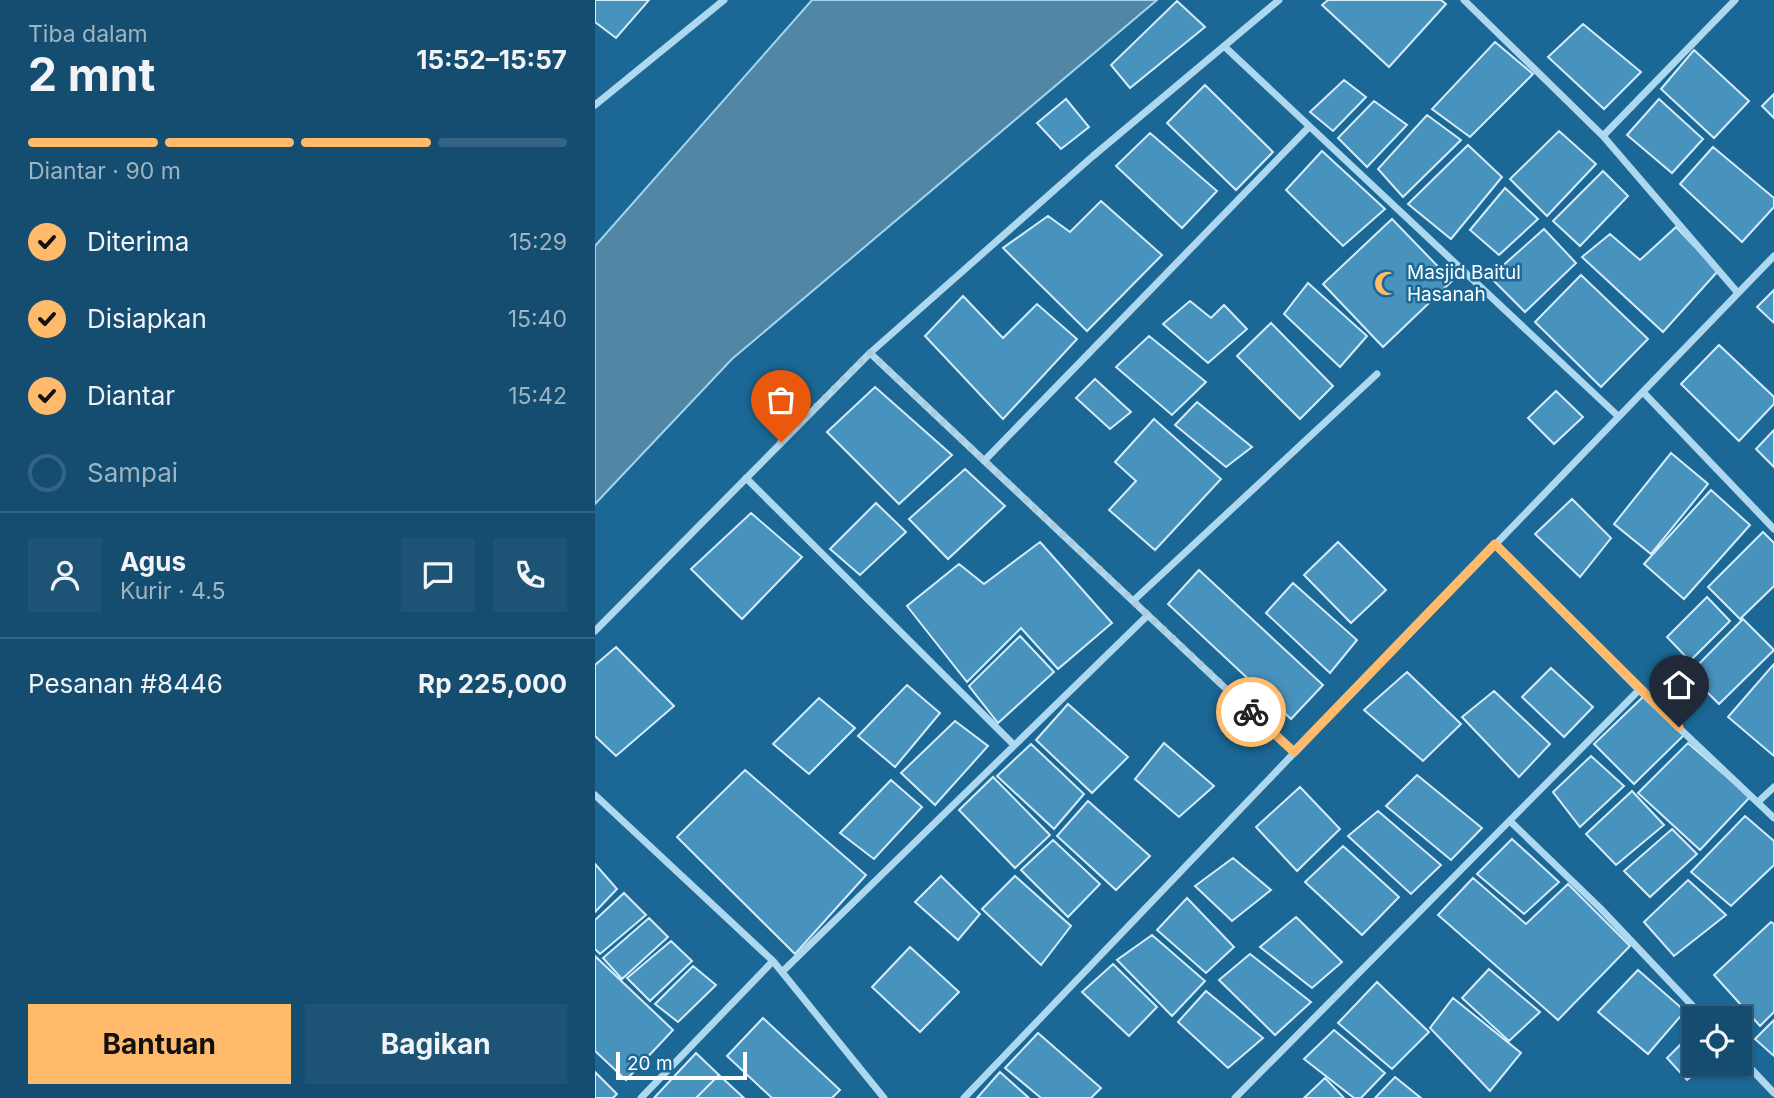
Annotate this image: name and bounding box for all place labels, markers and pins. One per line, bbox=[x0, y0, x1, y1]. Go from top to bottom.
place label: Masjid Baitul Hasanah bbox=[1407, 261, 1521, 306]
mosque icon: Masjid Baitul Hasanah bbox=[1373, 269, 1401, 297]
pin bbox=[751, 370, 811, 442]
pin bbox=[1649, 655, 1709, 727]

